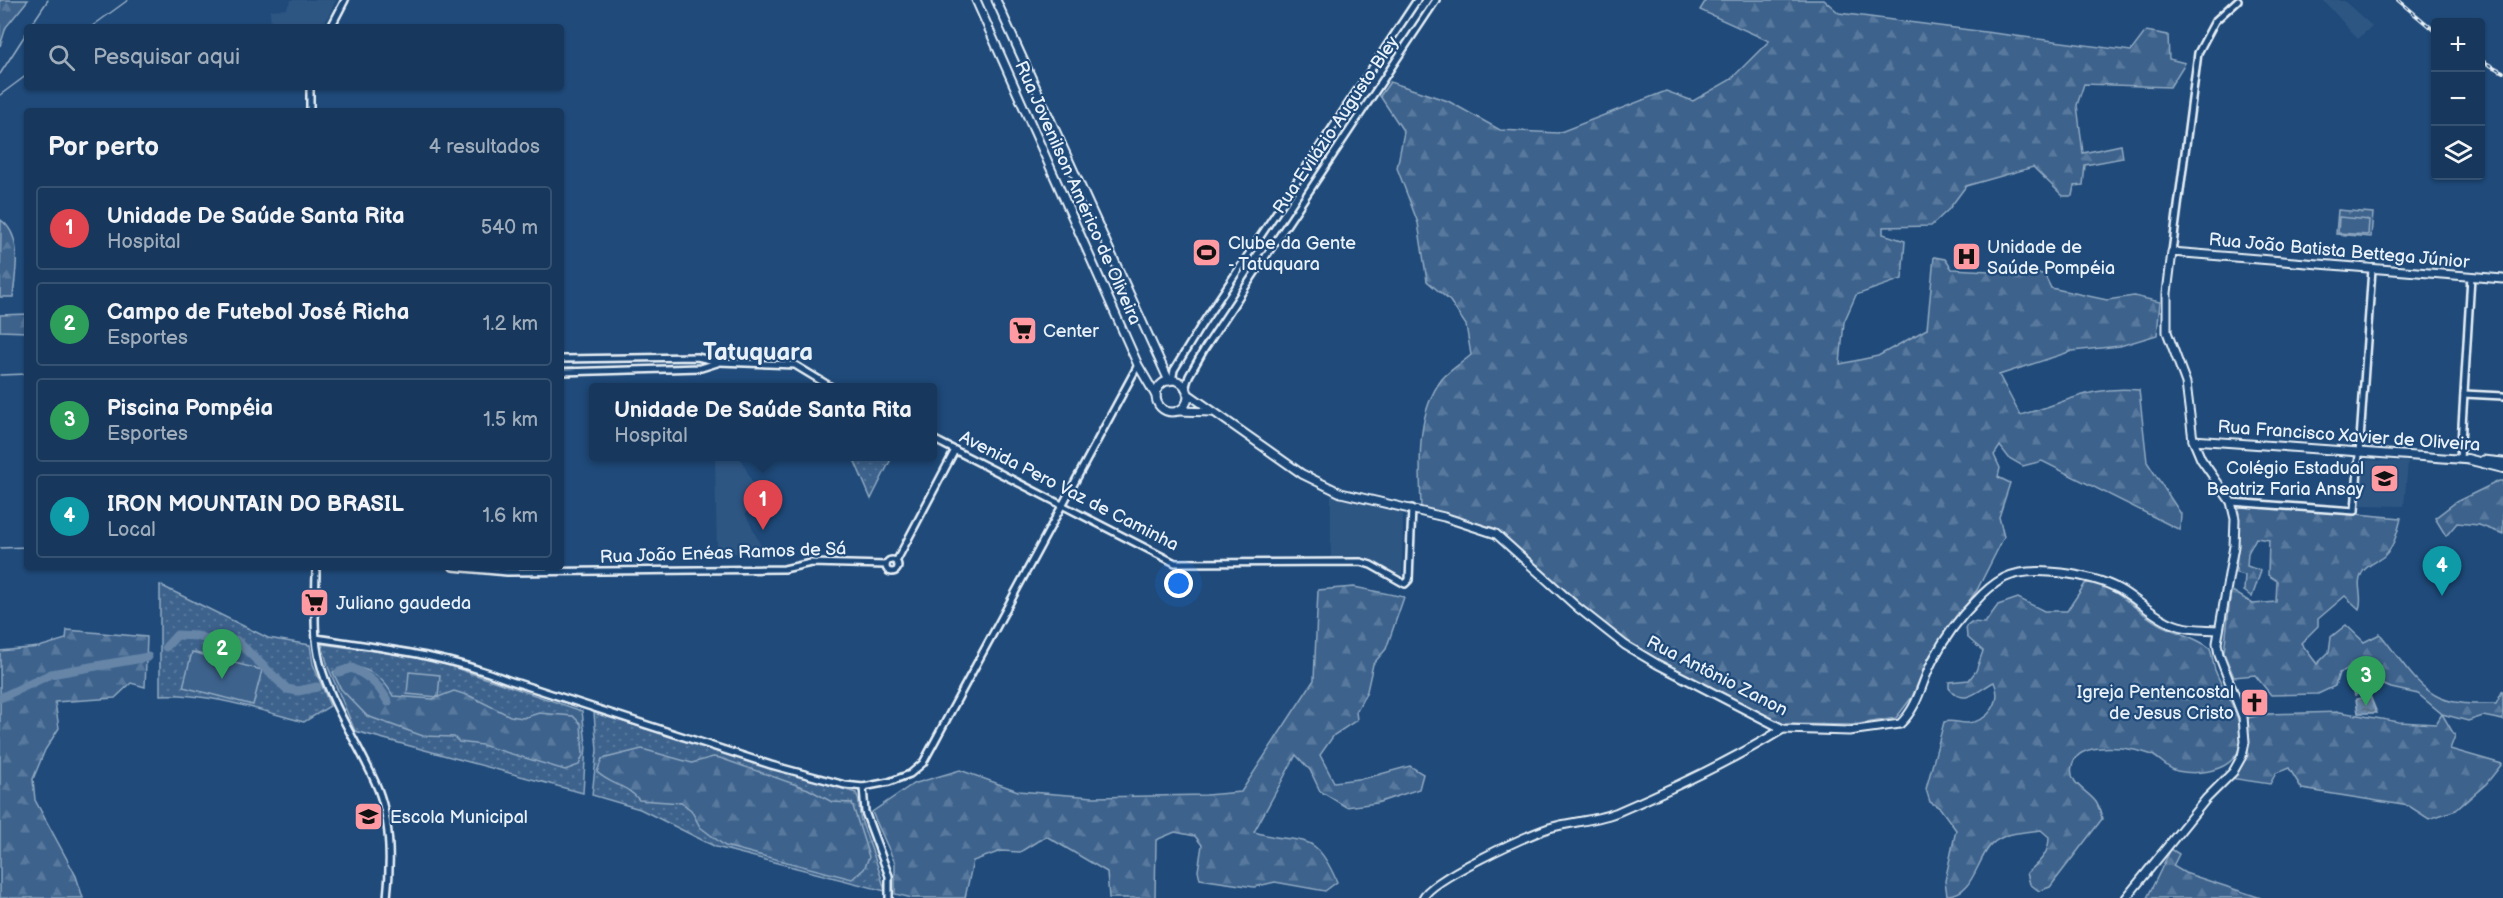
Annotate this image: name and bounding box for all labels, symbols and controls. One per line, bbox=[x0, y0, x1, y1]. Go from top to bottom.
map controls bbox=[2431, 18, 2485, 180]
button: + bbox=[2431, 18, 2485, 72]
search box bbox=[24, 24, 564, 90]
street label: Rua Evilázio Augusto Bley bbox=[1269, 32, 1404, 218]
icon: search bbox=[45, 41, 78, 74]
text: Pesquisar aqui bbox=[93, 44, 240, 71]
street label: Rua Jovenilson Américo de Oliveira bbox=[1010, 58, 1146, 328]
button: − bbox=[2431, 72, 2485, 126]
button: layers bbox=[2431, 126, 2485, 180]
text: Por perto bbox=[48, 132, 159, 163]
text: 4 resultados bbox=[429, 135, 540, 159]
text: Unidade De Saúde Santa Rita bbox=[107, 203, 405, 230]
text: 1 bbox=[65, 216, 74, 240]
text: 540 m bbox=[481, 216, 538, 240]
street label: Rua João Batista Bettega Júnior bbox=[2208, 229, 2471, 273]
text: Hospital bbox=[107, 230, 180, 254]
place label: Clube da Gente - Tatuquara bbox=[1228, 233, 1356, 275]
sports icon: Clube da Gente - Tatuquara bbox=[1191, 237, 1223, 269]
place label: Unidade de Saúde Pompéia bbox=[1987, 237, 2115, 279]
hospital icon: Unidade de Saúde Pompéia bbox=[1950, 241, 1982, 273]
text: Campo de Futebol José Richa bbox=[107, 299, 409, 326]
text: 2 bbox=[64, 312, 75, 336]
text: 1.2 km bbox=[483, 312, 538, 336]
supermarket icon: Center bbox=[1006, 315, 1038, 347]
place label: Center bbox=[1043, 321, 1099, 342]
text: Esportes bbox=[107, 326, 188, 350]
district label: Tatuquara bbox=[703, 338, 813, 367]
popup bbox=[589, 383, 937, 461]
text: Piscina Pompéia bbox=[107, 395, 273, 422]
text: Unidade De Saúde Santa Rita bbox=[614, 397, 912, 424]
text: 3 bbox=[64, 408, 75, 432]
text: 1.5 km bbox=[483, 408, 538, 432]
street label: Rua Francisco Xavier de Oliveira bbox=[2217, 416, 2481, 456]
text: Esportes bbox=[107, 422, 188, 446]
text: Hospital bbox=[614, 424, 688, 448]
street label: Avenida Pero Vaz de Caminha bbox=[956, 426, 1182, 556]
place label: Colégio Estadual Beatriz Faria Ansay bbox=[2207, 458, 2365, 500]
school or university icon: Colégio Estadual Beatriz Faria Ansay bbox=[2369, 462, 2401, 494]
pin: 1 bbox=[744, 480, 783, 530]
text: IRON MOUNTAIN DO BRASIL bbox=[107, 491, 404, 518]
text: 4 bbox=[64, 504, 75, 528]
text: 1.6 km bbox=[482, 504, 538, 528]
text: Local bbox=[107, 518, 156, 542]
street label: Rua João Enéas Ramos de Sá bbox=[599, 538, 847, 568]
pin: 4 bbox=[2422, 546, 2462, 596]
your location bbox=[1164, 569, 1193, 598]
supermarket icon: Juliano gaudeda bbox=[299, 587, 331, 619]
place label: Juliano gaudeda bbox=[336, 593, 471, 614]
pin: 2 bbox=[202, 630, 242, 679]
street label: Rua Antônio Zanon bbox=[1643, 631, 1791, 721]
pin: 3 bbox=[2346, 656, 2386, 706]
place label: Igreja Pentencostal de Jesus Cristo bbox=[2077, 682, 2234, 724]
church icon: Igreja Pentencostal de Jesus Cristo bbox=[2239, 686, 2271, 718]
school or university icon: Escola Municipal bbox=[353, 801, 385, 833]
place label: Escola Municipal bbox=[390, 807, 528, 828]

